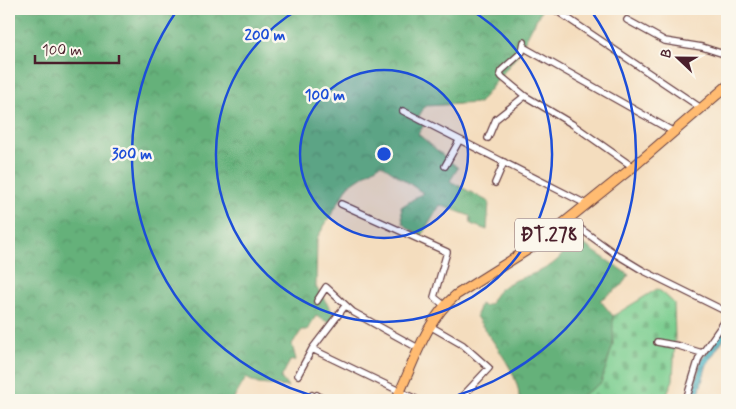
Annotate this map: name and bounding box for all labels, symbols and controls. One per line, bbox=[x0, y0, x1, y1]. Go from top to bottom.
text: 200 m bbox=[245, 26, 286, 46]
scale bar bbox=[35, 32, 119, 64]
north arrow bbox=[654, 32, 704, 82]
text: 100 m bbox=[42, 41, 82, 61]
text: B bbox=[657, 46, 677, 61]
text: 100 m bbox=[305, 86, 345, 106]
text: 300 m bbox=[112, 145, 152, 165]
centre of rings bbox=[375, 145, 393, 163]
road number: ĐT.278 bbox=[515, 218, 583, 252]

